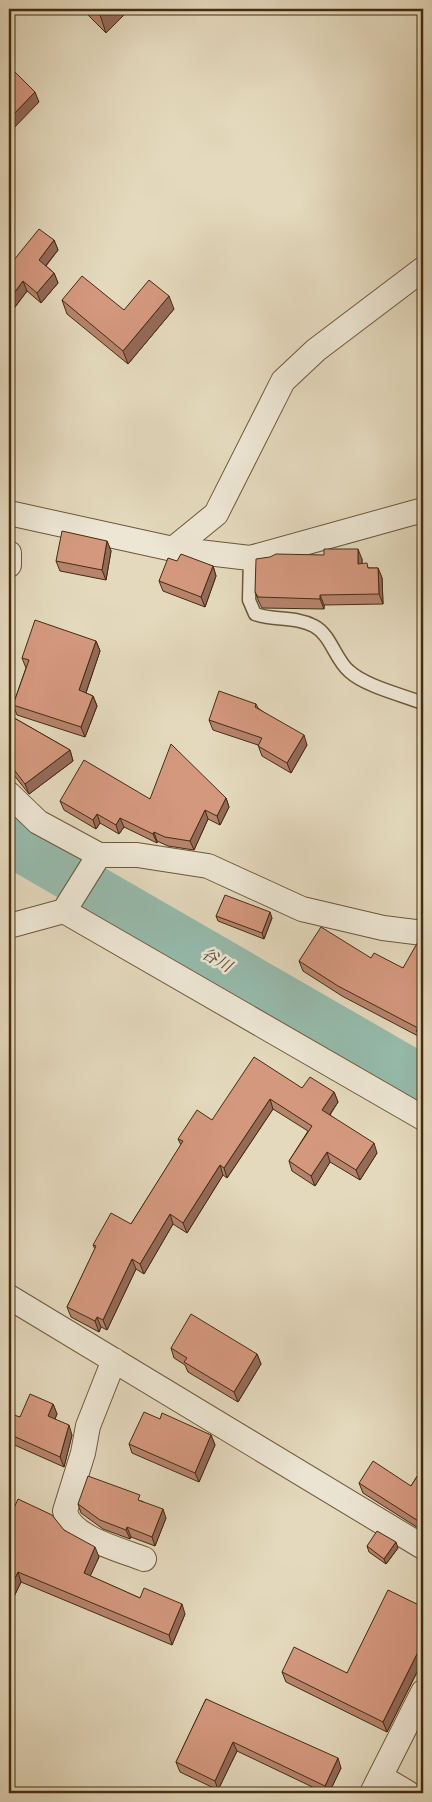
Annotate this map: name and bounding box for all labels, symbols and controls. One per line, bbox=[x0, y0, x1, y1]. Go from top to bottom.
water label: 谷川 bbox=[197, 943, 237, 980]

